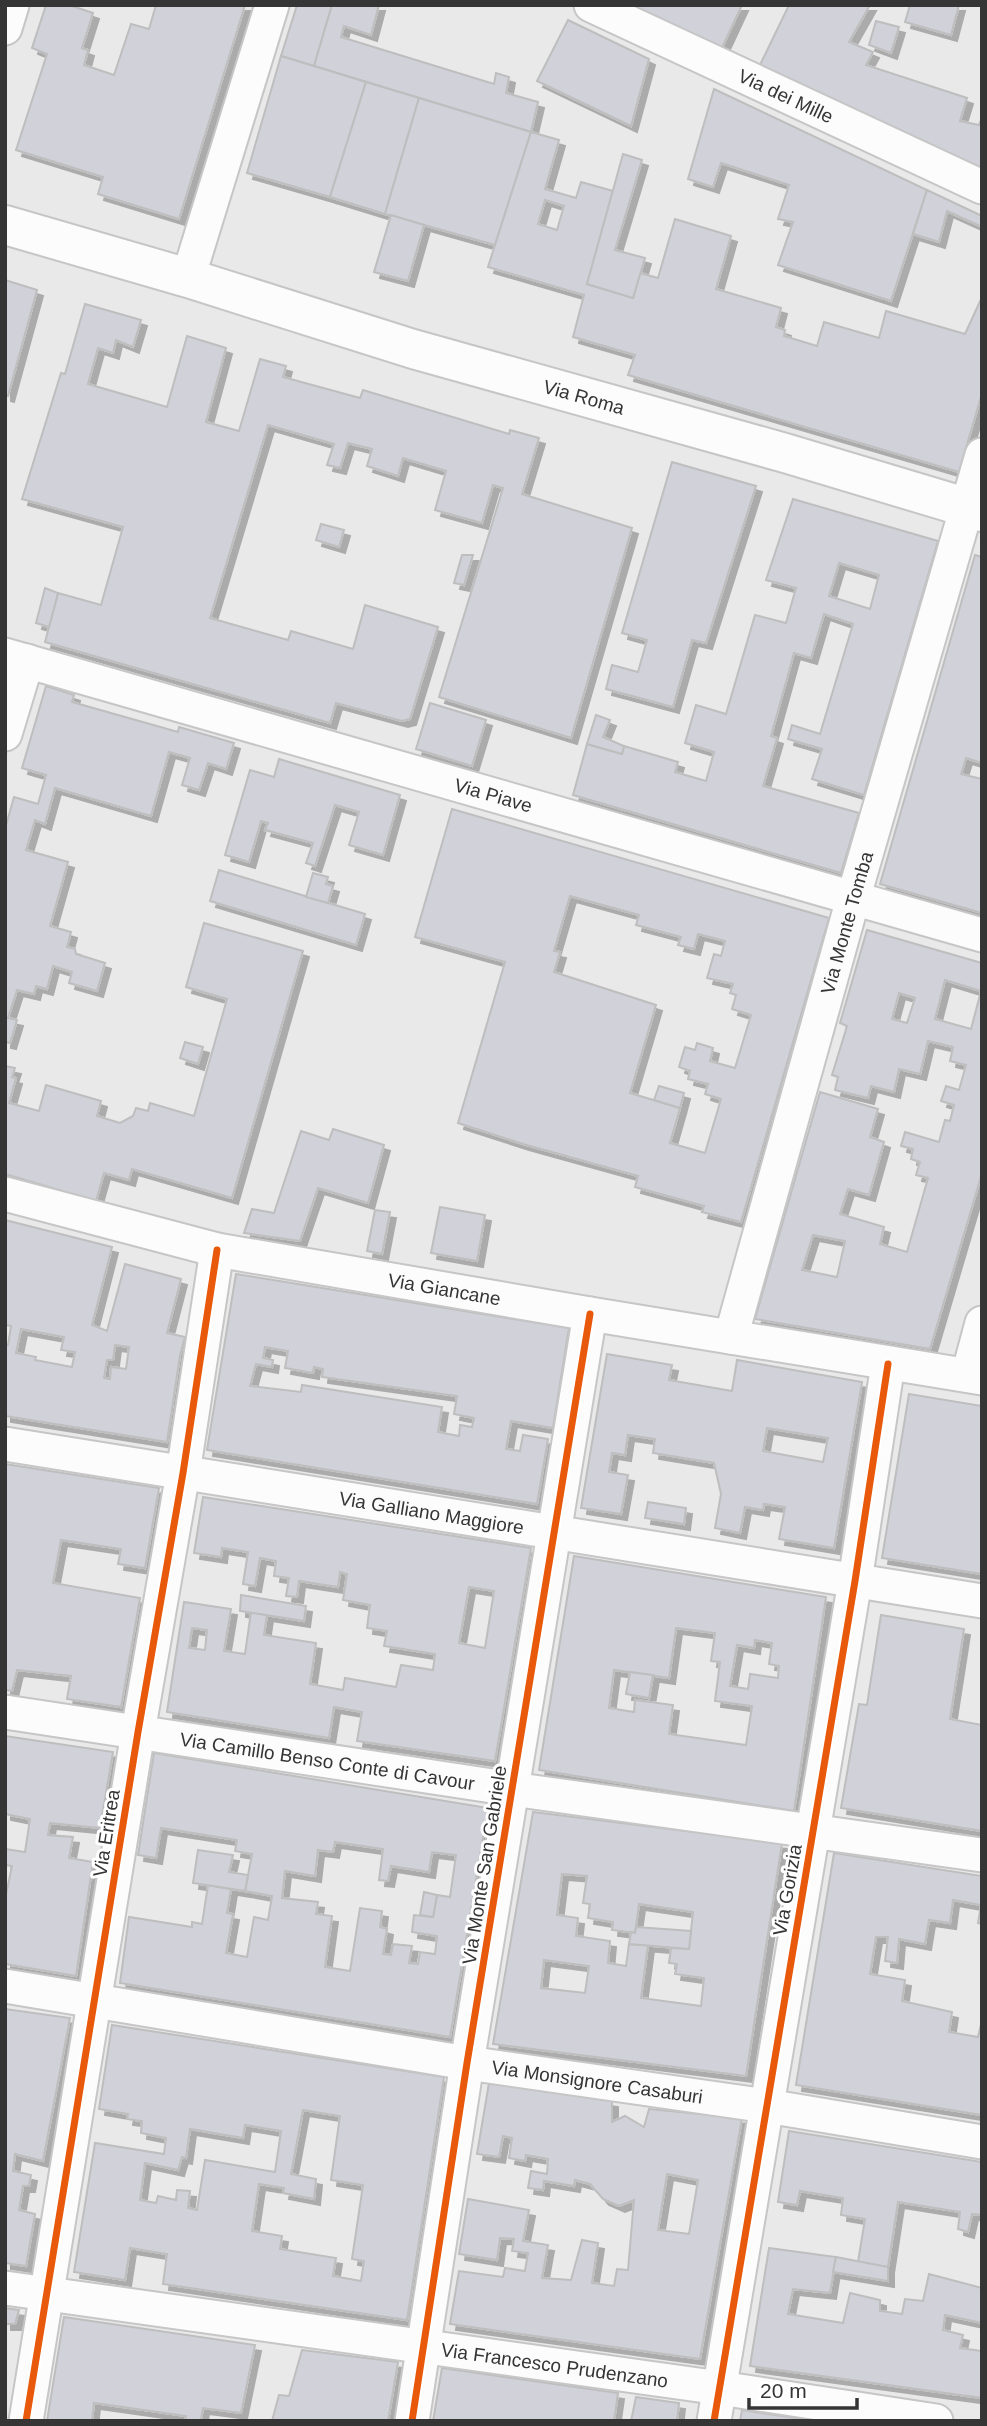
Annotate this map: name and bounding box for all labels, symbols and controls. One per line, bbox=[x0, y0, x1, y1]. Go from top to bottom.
street label: Via dei Mille bbox=[735, 65, 836, 127]
street label: Via Roma bbox=[541, 376, 627, 419]
street label: Via Piave bbox=[452, 774, 535, 817]
street label: Via Monte Tomba bbox=[817, 849, 877, 997]
street label: Via Giancane bbox=[386, 1270, 502, 1309]
street label: Via Galliano Maggiore bbox=[338, 1488, 525, 1538]
street label: Via Camillo Benso Conte di Cavour bbox=[178, 1729, 477, 1794]
street label: Via Monte San Gabriele bbox=[458, 1764, 511, 1966]
street label: Via Eritrea bbox=[89, 1787, 124, 1878]
street label: Via Gorizia bbox=[769, 1842, 806, 1938]
street label: Via Monsignore Casaburi bbox=[490, 2057, 704, 2108]
street label: Via Francesco Prudenzano bbox=[440, 2339, 669, 2392]
scale bar bbox=[749, 2366, 858, 2410]
text: 20 m bbox=[760, 2379, 807, 2402]

